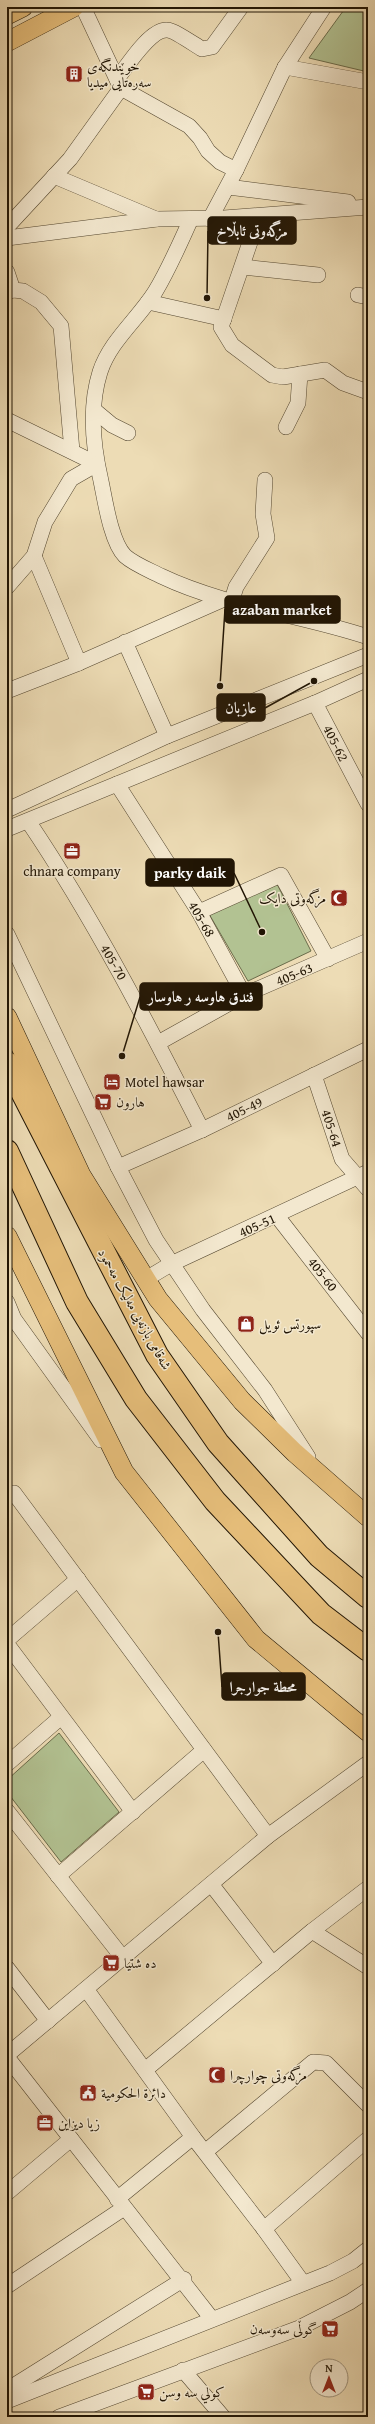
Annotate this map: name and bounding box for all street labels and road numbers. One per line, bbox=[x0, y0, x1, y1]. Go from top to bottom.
street label: 405-62 bbox=[318, 721, 354, 765]
street label: 405-68 bbox=[184, 897, 220, 941]
street label: 405-70 bbox=[96, 940, 132, 984]
street label: 405-63 bbox=[272, 957, 316, 991]
street label: 405-49 bbox=[222, 1091, 266, 1126]
street label: 405-64 bbox=[317, 1107, 348, 1150]
street label: 405-51 bbox=[235, 1208, 279, 1242]
street label: شەقامی بازنەیی مەلیک مەحمود bbox=[93, 1245, 177, 1373]
street label: 405-60 bbox=[303, 1253, 343, 1296]

